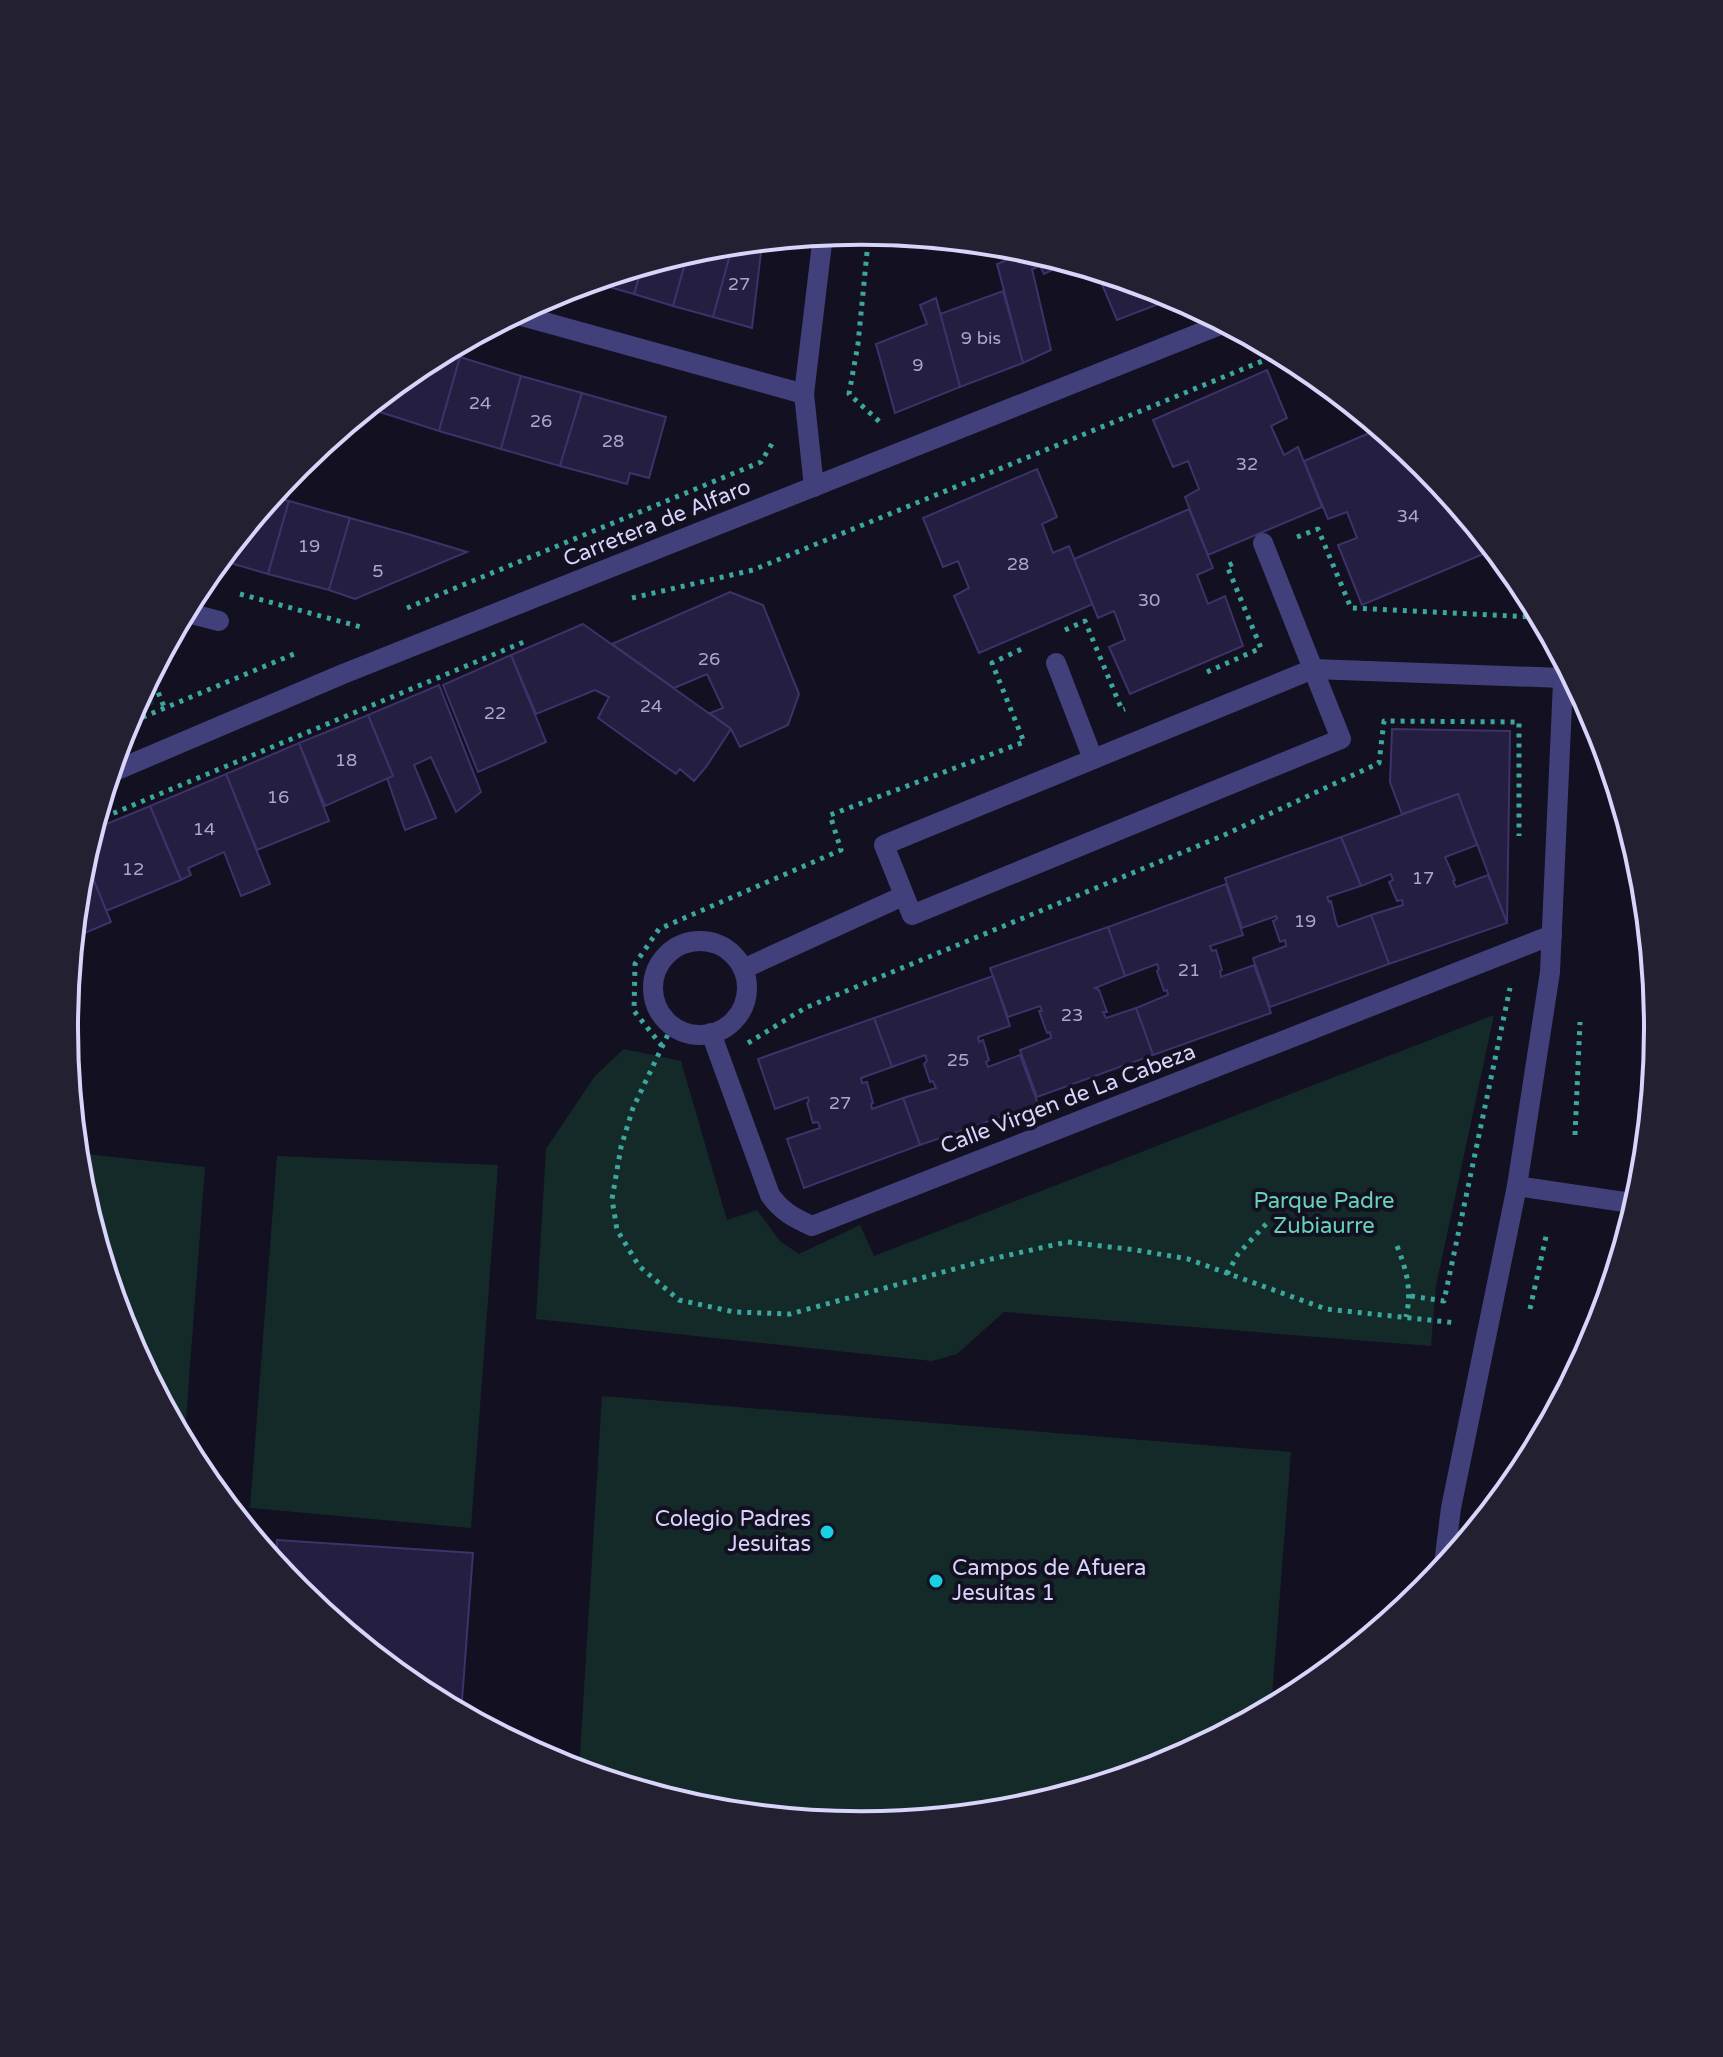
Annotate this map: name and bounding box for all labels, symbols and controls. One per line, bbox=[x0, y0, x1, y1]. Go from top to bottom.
house number: 27 bbox=[728, 273, 750, 295]
house number: 9 bis bbox=[961, 327, 1001, 349]
house number: 9 bbox=[912, 354, 924, 376]
house number: 24 bbox=[469, 392, 491, 414]
house number: 26 bbox=[530, 410, 552, 432]
house number: 28 bbox=[602, 430, 624, 452]
house number: 32 bbox=[1236, 453, 1258, 475]
street label: Carretera de Alfaro bbox=[560, 474, 754, 572]
house number: 34 bbox=[1397, 505, 1419, 527]
house number: 19 bbox=[298, 535, 320, 557]
house number: 28 bbox=[1007, 553, 1029, 575]
house number: 5 bbox=[372, 560, 384, 582]
house number: 30 bbox=[1138, 589, 1160, 611]
house number: 26 bbox=[698, 648, 720, 670]
house number: 24 bbox=[640, 695, 662, 717]
house number: 22 bbox=[484, 702, 506, 724]
house number: 18 bbox=[335, 749, 357, 771]
house number: 16 bbox=[267, 786, 289, 808]
house number: 14 bbox=[193, 818, 215, 840]
house number: 12 bbox=[122, 858, 144, 880]
house number: 17 bbox=[1412, 867, 1434, 889]
house number: 19 bbox=[1294, 910, 1316, 932]
house number: 21 bbox=[1178, 959, 1200, 981]
house number: 23 bbox=[1061, 1004, 1083, 1026]
street label: Calle Virgen de La Cabeza bbox=[937, 1038, 1199, 1160]
house number: 25 bbox=[947, 1049, 969, 1071]
house number: 27 bbox=[829, 1092, 851, 1114]
park label: Parque Padre Zubiaurre bbox=[1253, 1188, 1395, 1239]
place label: Colegio Padres Jesuitas bbox=[655, 1506, 811, 1557]
marker: Colegio Padres Jesuitas bbox=[818, 1523, 836, 1541]
place label: Campos de Afuera Jesuitas 1 bbox=[952, 1555, 1146, 1606]
marker: Campos de Afuera Jesuitas 1 bbox=[927, 1572, 945, 1590]

